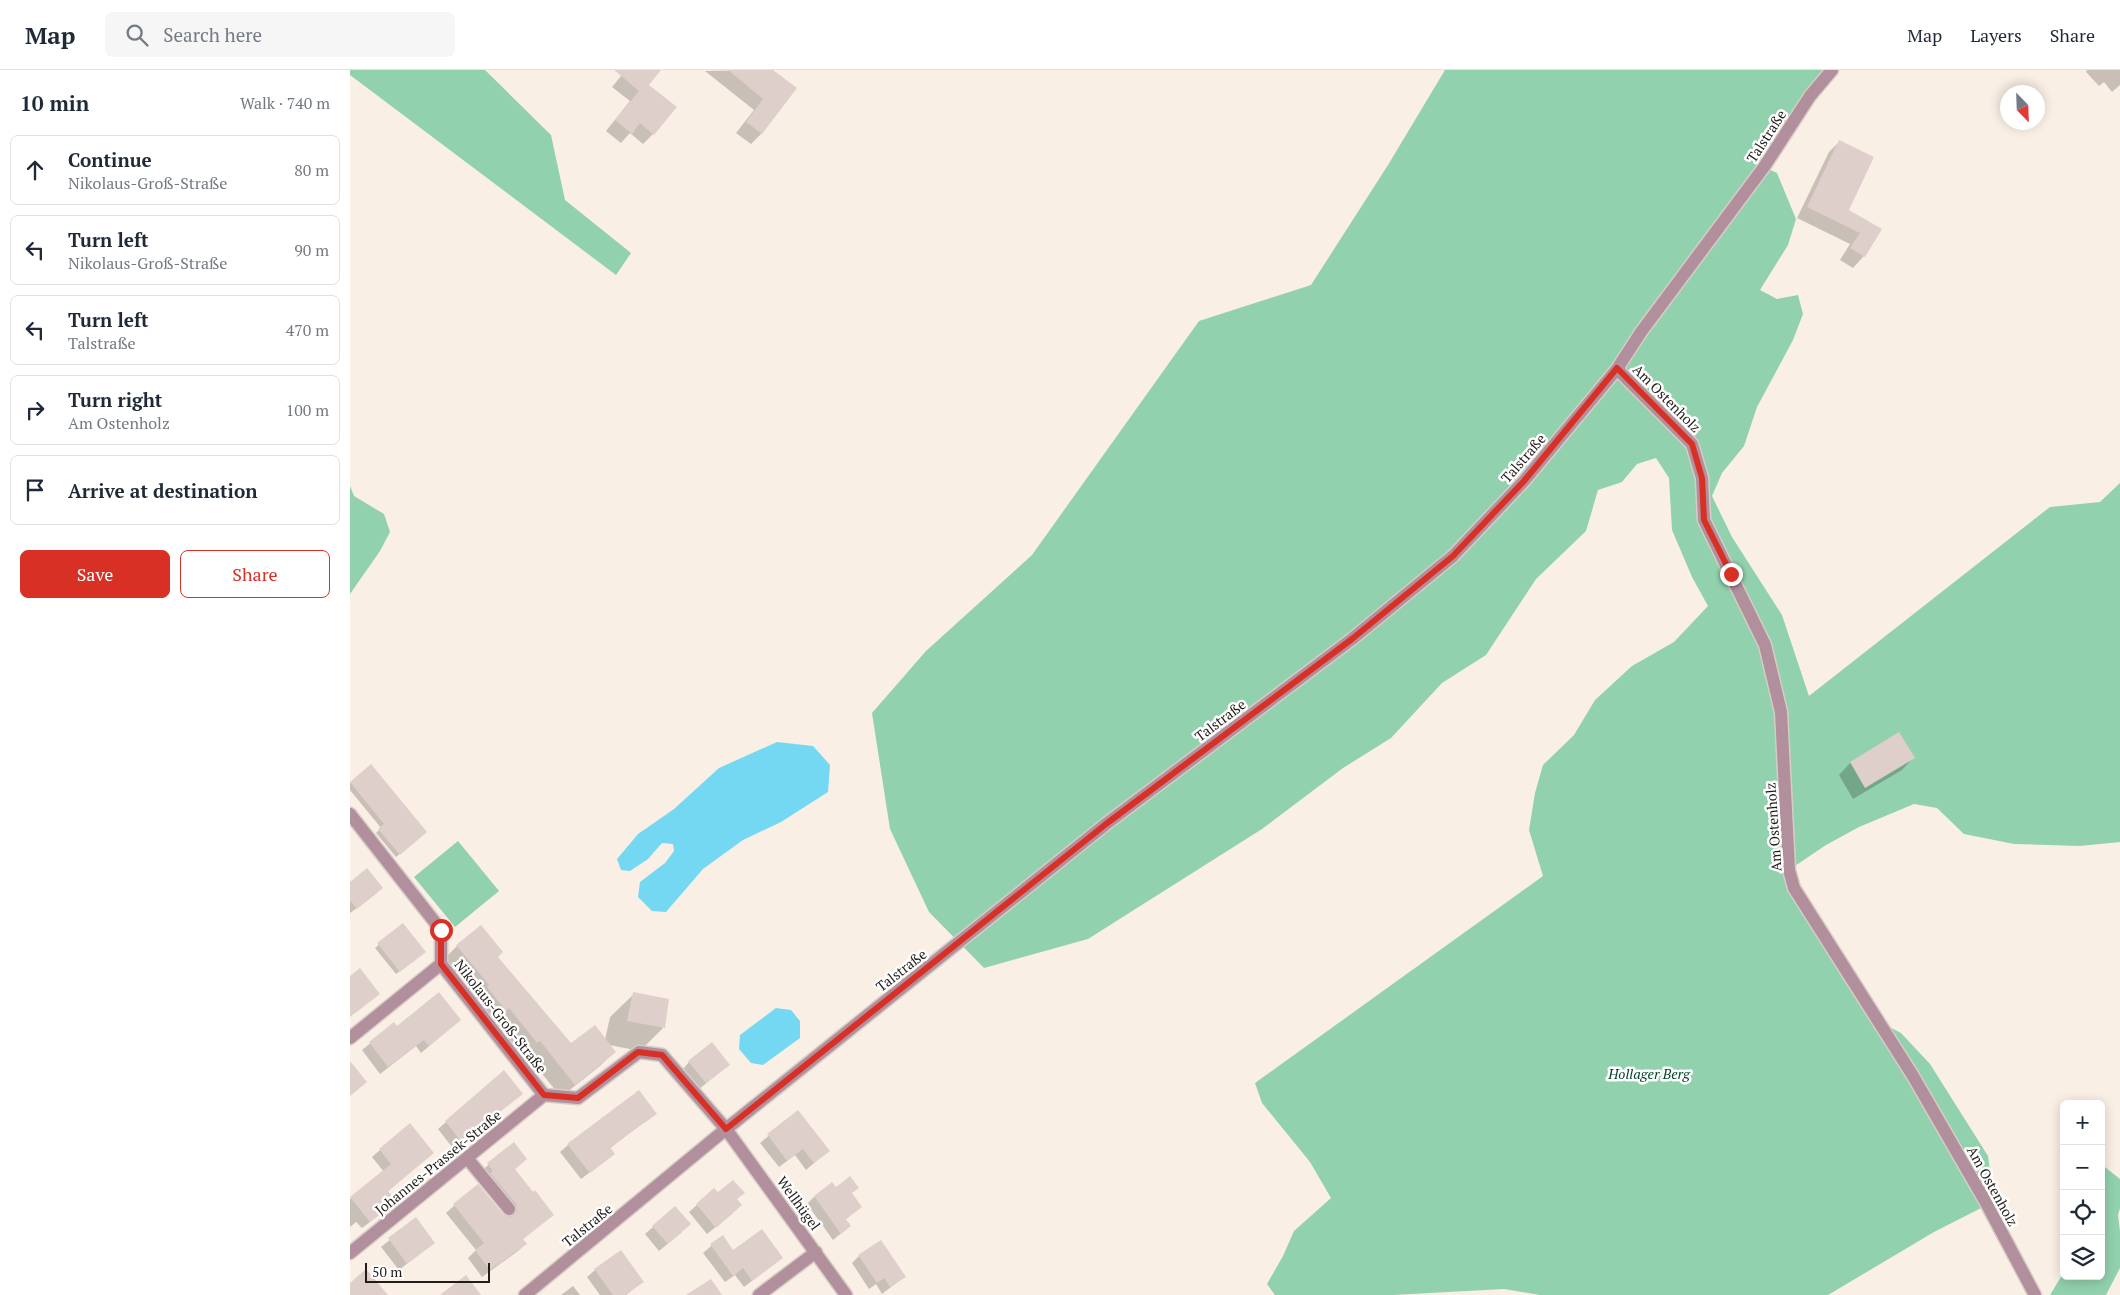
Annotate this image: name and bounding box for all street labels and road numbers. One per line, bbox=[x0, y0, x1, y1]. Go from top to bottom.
street label: Talstraße bbox=[1742, 106, 1790, 166]
street label: Am Ostenholz bbox=[1629, 360, 1705, 436]
street label: Talstraße bbox=[1496, 429, 1550, 487]
street label: Talstraße bbox=[1191, 695, 1249, 745]
street label: Am Ostenholz bbox=[1760, 782, 1786, 872]
street label: Talstraße bbox=[872, 944, 930, 996]
street label: Nikolaus-Groß-Straße bbox=[451, 955, 551, 1077]
street label: Johannes-Prassek-Straße bbox=[371, 1105, 505, 1219]
street label: Am Ostenholz bbox=[1963, 1142, 2023, 1230]
street label: Wellhügel bbox=[773, 1172, 825, 1234]
street label: Talstraße bbox=[558, 1199, 616, 1251]

